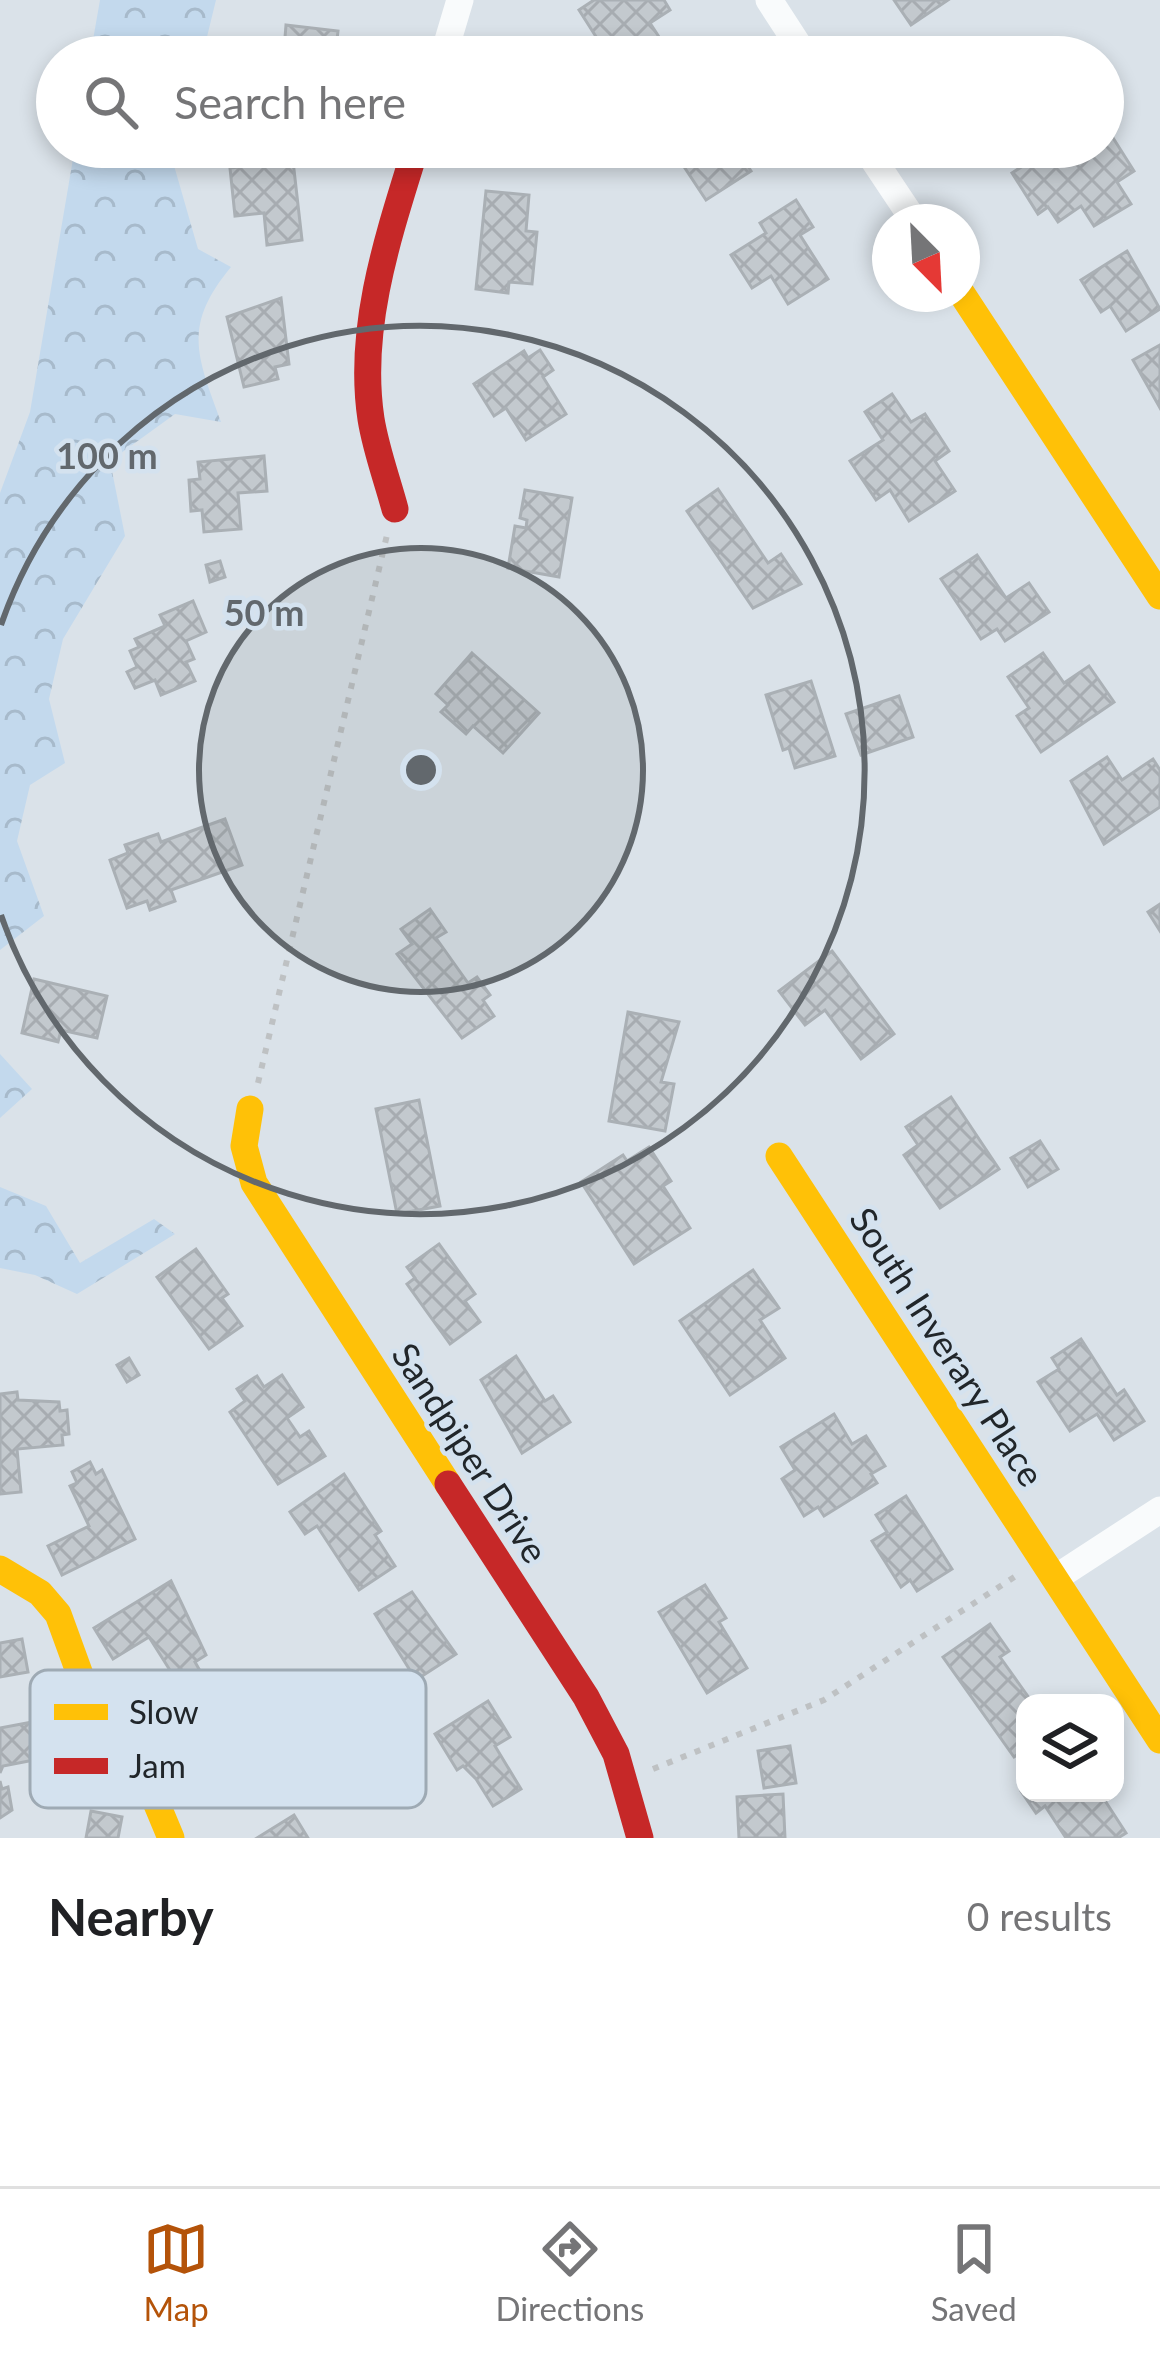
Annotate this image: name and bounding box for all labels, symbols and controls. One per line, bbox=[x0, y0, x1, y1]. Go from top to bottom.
search box bbox=[36, 36, 1124, 168]
icon: search bbox=[78, 69, 144, 135]
text: Search here bbox=[174, 75, 406, 129]
north arrow bbox=[872, 204, 980, 312]
text: 100 m bbox=[56, 433, 158, 477]
text: 50 m bbox=[224, 590, 304, 634]
centre of rings bbox=[400, 749, 442, 791]
street label: South Inverary Place bbox=[841, 1199, 1054, 1494]
street label: Sandpiper Drive bbox=[384, 1334, 558, 1570]
legend bbox=[30, 1670, 426, 1808]
text: Slow bbox=[129, 1691, 199, 1731]
map controls bbox=[1016, 1694, 1124, 1802]
button: layers bbox=[1016, 1694, 1124, 1802]
text: Jam bbox=[129, 1745, 186, 1785]
text: Nearby bbox=[48, 1886, 214, 1947]
text: 0 results bbox=[967, 1893, 1112, 1939]
tab: Map bbox=[143, 2216, 209, 2328]
tab: Directions bbox=[495, 2216, 644, 2328]
tab: Saved bbox=[931, 2216, 1017, 2328]

